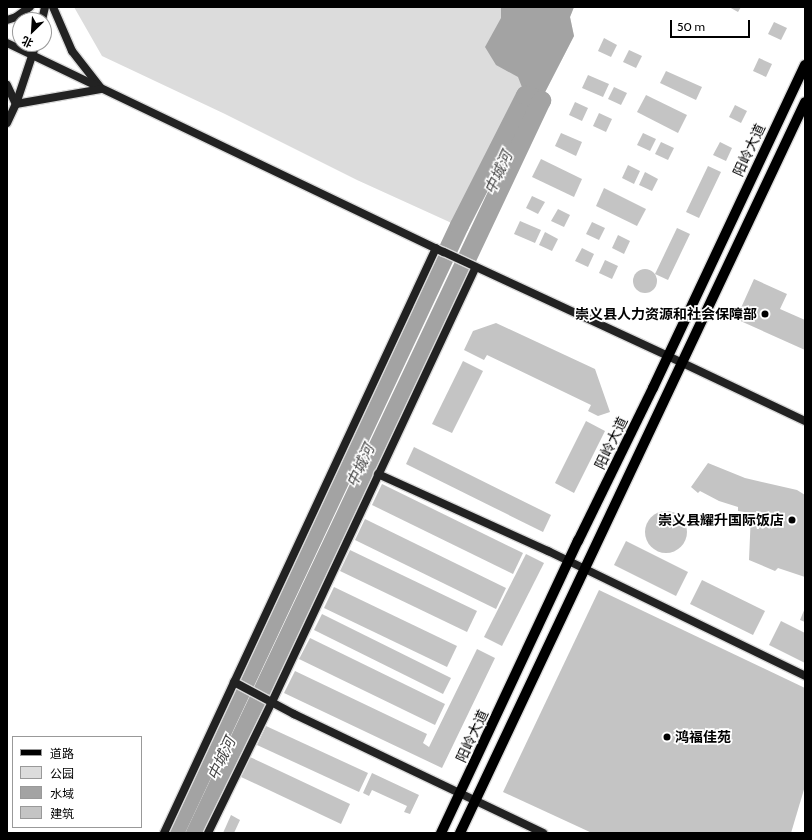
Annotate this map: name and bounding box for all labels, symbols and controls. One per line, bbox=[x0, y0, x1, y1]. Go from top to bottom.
north arrow bbox=[12, 12, 52, 52]
scale bar bbox=[672, 12, 752, 38]
text: 50 m bbox=[677, 19, 705, 34]
text: 北 bbox=[19, 33, 35, 51]
street label: 阳岭大道 bbox=[730, 121, 768, 179]
water label: 中城河 bbox=[481, 149, 517, 197]
place label: 崇义县人力资源和社会保障部 bbox=[575, 306, 757, 322]
marker: 崇义县人力资源和社会保障部 bbox=[760, 309, 770, 319]
street label: 阳岭大道 bbox=[591, 414, 631, 472]
water label: 中城河 bbox=[343, 442, 379, 490]
place label: 崇义县耀升国际饭店 bbox=[658, 512, 784, 528]
marker: 崇义县耀升国际饭店 bbox=[787, 515, 797, 525]
street label: 阳岭大道 bbox=[453, 707, 491, 765]
place label: 鸿福佳苑 bbox=[675, 729, 731, 745]
marker: 鸿福佳苑 bbox=[662, 732, 672, 742]
water label: 中城河 bbox=[204, 735, 240, 783]
legend bbox=[12, 736, 142, 828]
text: 道路 bbox=[50, 746, 74, 761]
text: 公园 bbox=[50, 766, 74, 781]
text: 水域 bbox=[50, 786, 74, 801]
text: 建筑 bbox=[50, 806, 74, 821]

